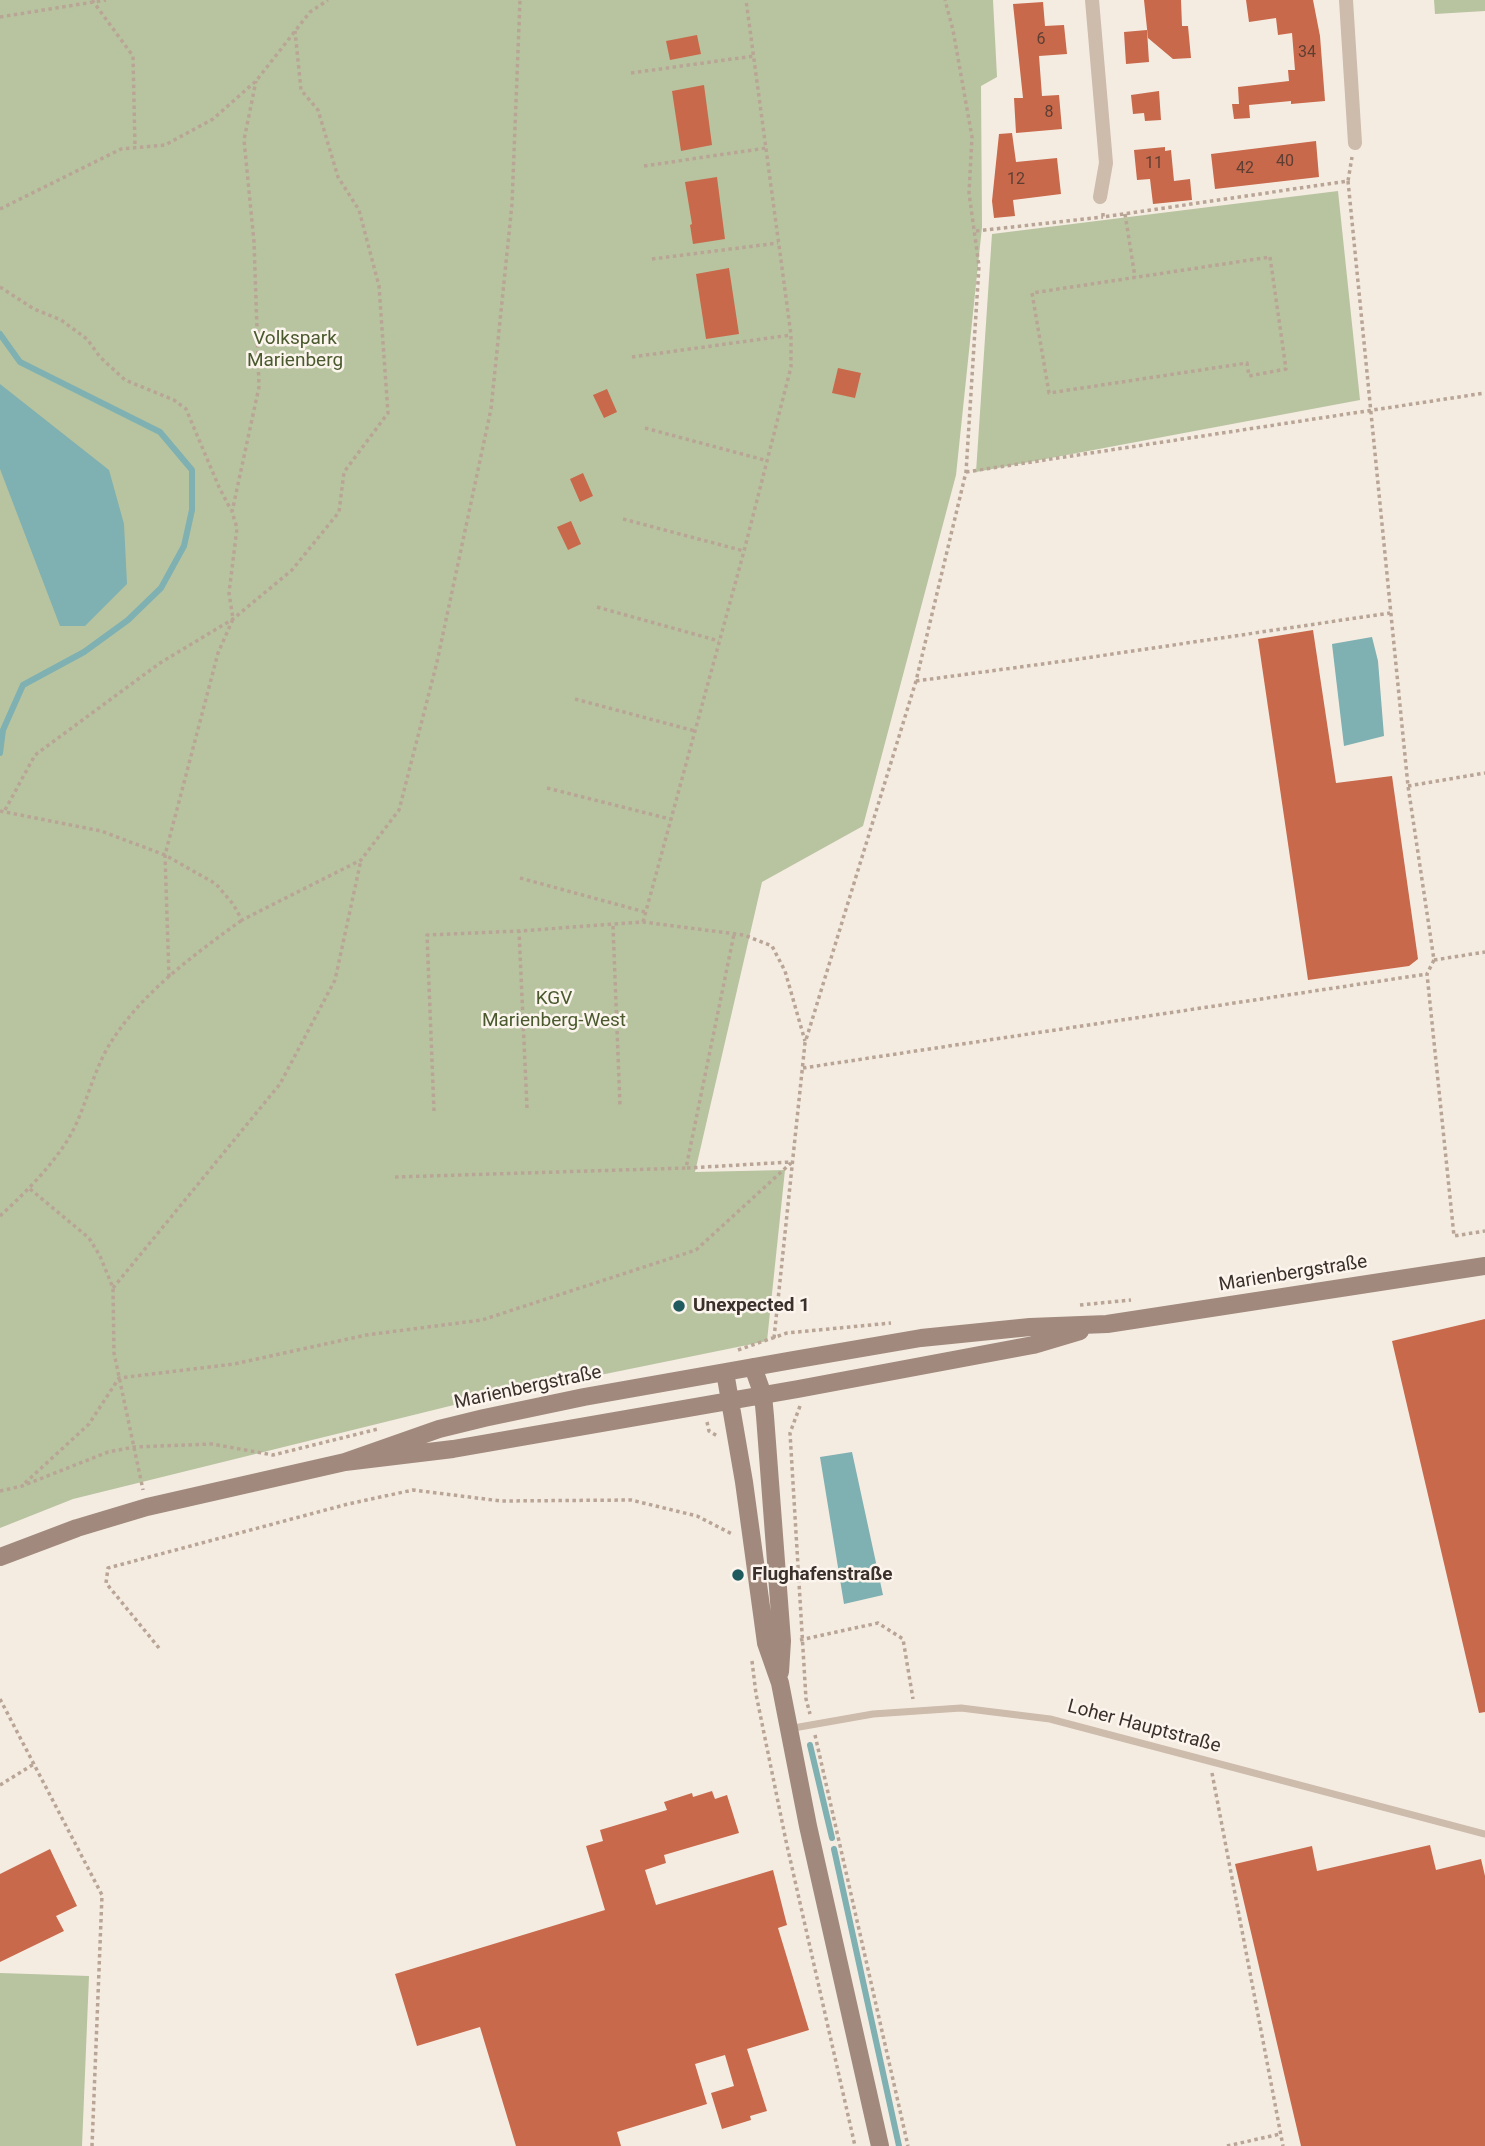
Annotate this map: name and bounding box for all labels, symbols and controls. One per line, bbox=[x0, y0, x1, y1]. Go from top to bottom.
house number: 6 bbox=[1037, 30, 1045, 50]
house number: 34 bbox=[1298, 43, 1316, 63]
house number: 8 bbox=[1045, 103, 1053, 123]
house number: 40 bbox=[1276, 152, 1294, 172]
house number: 11 bbox=[1145, 154, 1163, 174]
house number: 42 bbox=[1236, 159, 1254, 179]
house number: 12 bbox=[1007, 170, 1025, 190]
park label: Volkspark Marienberg bbox=[247, 328, 343, 372]
park label: KGV Marienberg-West bbox=[482, 988, 626, 1032]
street label: Marienbergstraße bbox=[1217, 1251, 1369, 1297]
place label: Unexpected 1 bbox=[693, 1295, 810, 1317]
marker: Unexpected 1 bbox=[671, 1298, 687, 1314]
street label: Marienbergstraße bbox=[452, 1361, 604, 1415]
place label: Flughafenstraße bbox=[752, 1564, 893, 1586]
marker: Flughafenstraße bbox=[730, 1567, 746, 1583]
street label: Loher Hauptstraße bbox=[1065, 1696, 1223, 1758]

